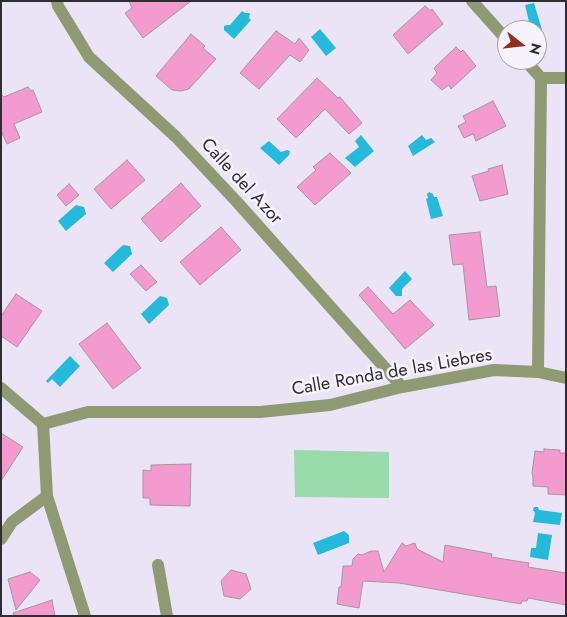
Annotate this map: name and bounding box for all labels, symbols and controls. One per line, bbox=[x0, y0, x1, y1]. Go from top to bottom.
north arrow bbox=[497, 20, 547, 70]
text: N bbox=[524, 41, 547, 57]
street label: Calle del Azor bbox=[196, 134, 286, 230]
street label: Calle Ronda de las Liebres bbox=[290, 345, 494, 401]

